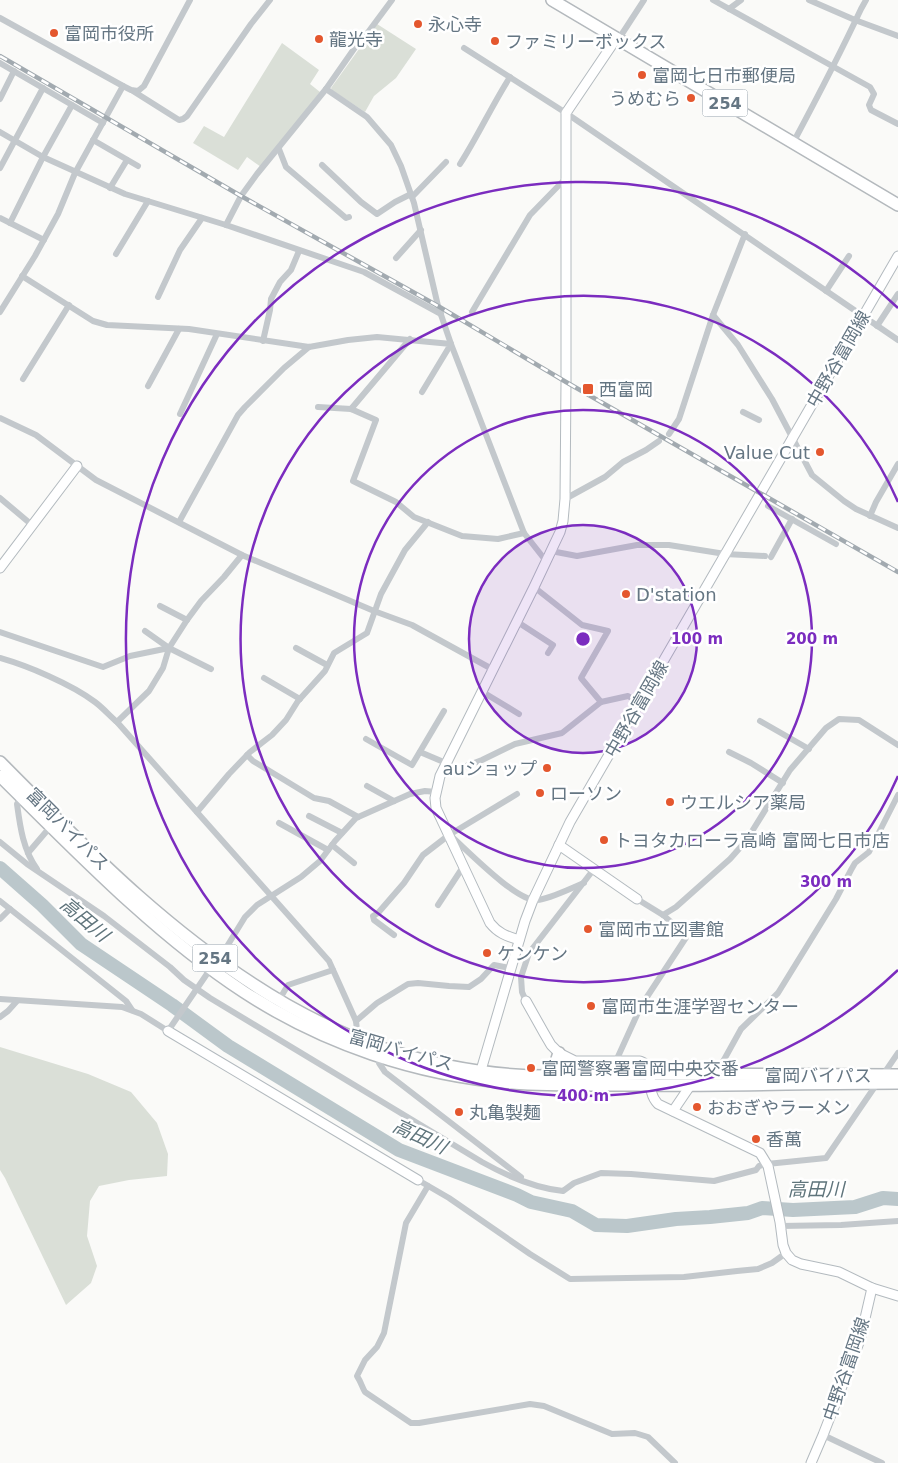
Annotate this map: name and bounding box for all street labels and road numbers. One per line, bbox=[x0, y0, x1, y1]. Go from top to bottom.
road number: 254 bbox=[702, 90, 748, 116]
street label: 中野谷富岡線 bbox=[802, 307, 874, 411]
street label: 中野谷富岡線 bbox=[600, 657, 672, 761]
street label: 富岡バイパス bbox=[23, 784, 113, 874]
road number: 254 bbox=[192, 944, 238, 971]
street label: 富岡バイパス bbox=[346, 1025, 456, 1075]
street label: 富岡バイパス bbox=[764, 1065, 872, 1086]
street label: 中野谷富岡線 bbox=[818, 1315, 874, 1423]

